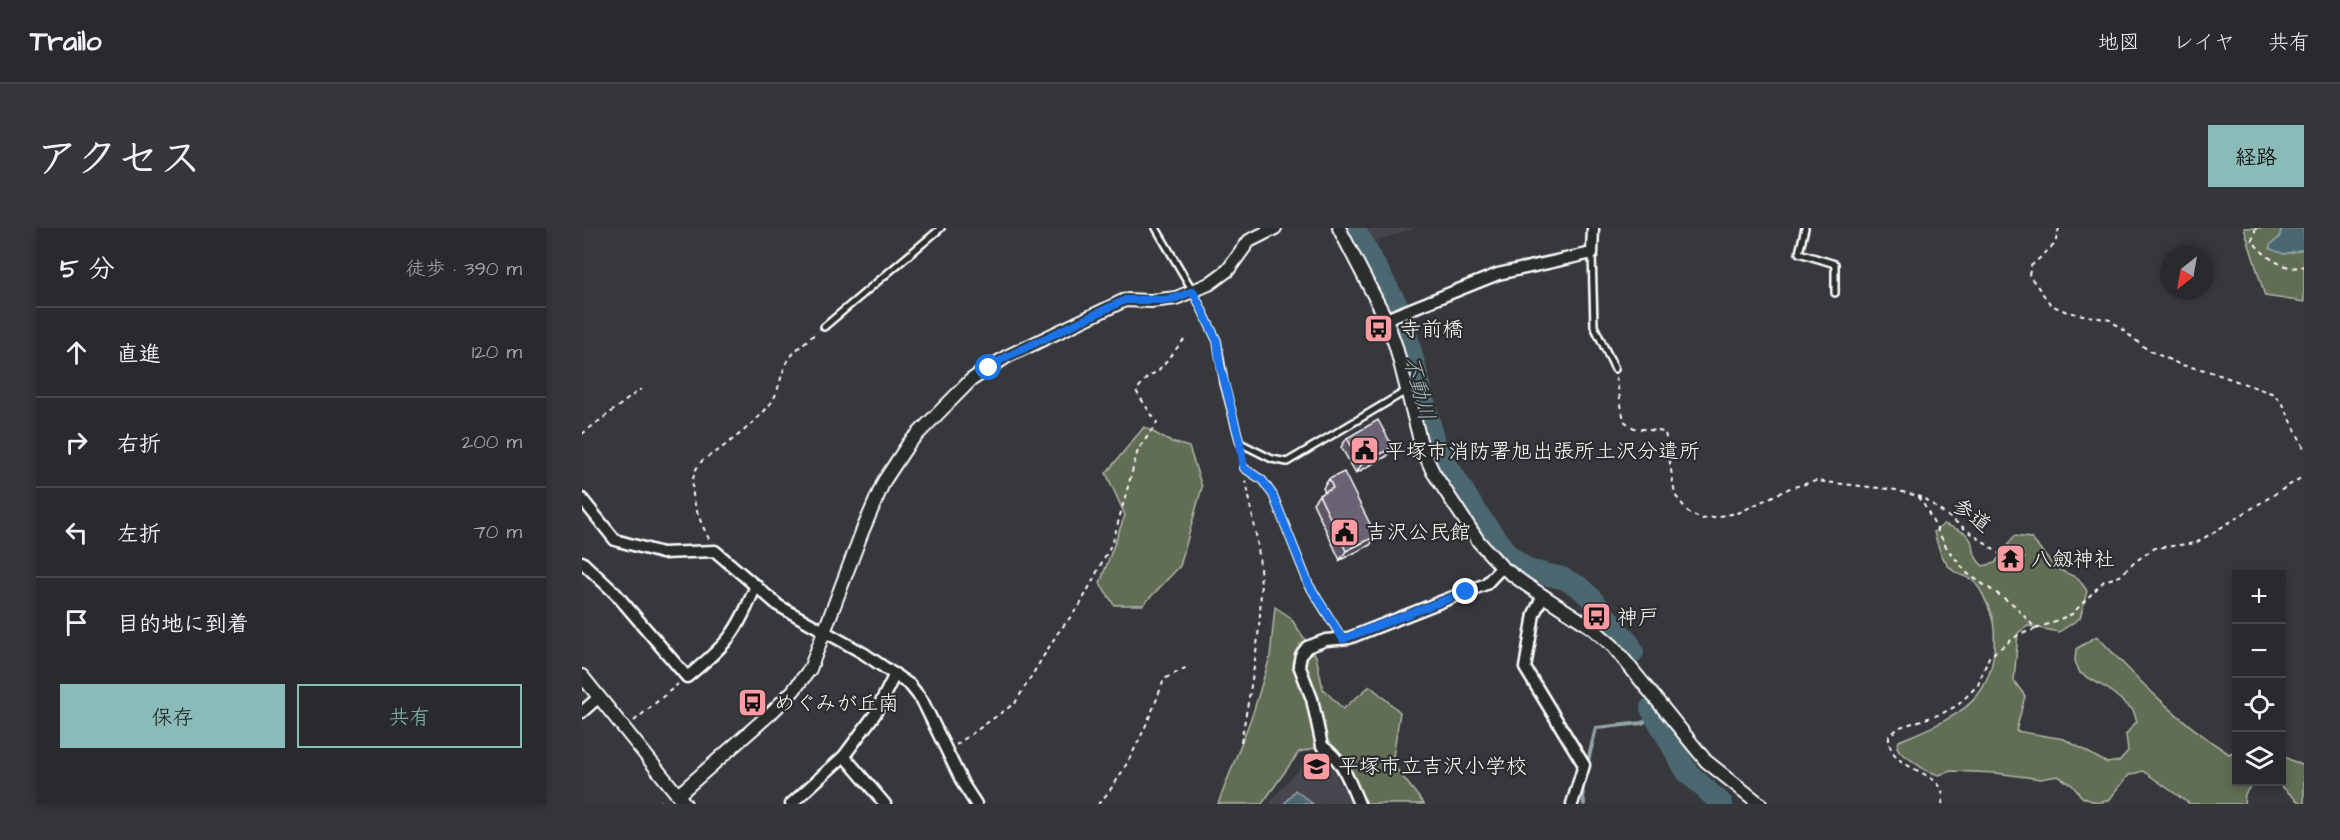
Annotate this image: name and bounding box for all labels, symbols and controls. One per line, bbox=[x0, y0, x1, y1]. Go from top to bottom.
text: Trailo bbox=[30, 22, 102, 61]
text: 地図 bbox=[2098, 28, 2140, 57]
text: レイヤ bbox=[2173, 28, 2235, 57]
text: 共有 bbox=[2268, 28, 2310, 57]
button: 経路 bbox=[2208, 125, 2304, 187]
text: アクセス bbox=[36, 131, 201, 189]
north arrow bbox=[2160, 246, 2214, 300]
text: 5 分 bbox=[60, 251, 115, 287]
text: 徒歩 · 390 m bbox=[405, 255, 522, 283]
bus stop icon: 寺前橋 bbox=[1363, 313, 1395, 345]
place label: 寺前橋 bbox=[1400, 315, 1463, 344]
icon: ahead bbox=[60, 336, 93, 369]
text: 120 m bbox=[472, 338, 522, 366]
text: 直進 bbox=[117, 339, 161, 370]
water label: 不動川 bbox=[1395, 352, 1442, 424]
route start bbox=[975, 354, 1001, 380]
icon: right bbox=[60, 426, 93, 459]
text: 200 m bbox=[462, 428, 522, 456]
text: 右折 bbox=[117, 429, 161, 460]
public building icon: 平塚市消防署旭出張所土沢分遣所 bbox=[1348, 435, 1380, 467]
place label: 平塚市消防署旭出張所土沢分遣所 bbox=[1385, 437, 1700, 466]
street label: 参道 bbox=[1946, 491, 1997, 540]
icon: left bbox=[60, 516, 93, 549]
public building icon: 吉沢公民館 bbox=[1329, 516, 1361, 548]
text: 70 m bbox=[474, 518, 522, 546]
place label: 吉沢公民館 bbox=[1366, 518, 1471, 547]
text: 左折 bbox=[117, 519, 161, 550]
temple icon: 八劔神社 bbox=[1994, 543, 2026, 575]
place label: 八劔神社 bbox=[2031, 545, 2115, 574]
map controls bbox=[2232, 570, 2286, 786]
button: + bbox=[2232, 570, 2286, 624]
route end bbox=[1452, 578, 1478, 604]
bus stop icon: 神戸 bbox=[1580, 601, 1612, 633]
place label: 神戸 bbox=[1617, 603, 1659, 632]
icon: arrive bbox=[60, 606, 93, 639]
text: 目的地に到着 bbox=[117, 609, 249, 640]
button: − bbox=[2232, 624, 2286, 678]
button: locate bbox=[2232, 678, 2286, 732]
button: 保存 bbox=[60, 684, 285, 748]
button: 共有 bbox=[297, 684, 522, 748]
bus stop icon: めぐみが丘南 bbox=[737, 687, 769, 719]
place label: めぐみが丘南 bbox=[774, 689, 899, 718]
button: layers bbox=[2232, 732, 2286, 786]
school or university icon: 平塚市立吉沢小学校 bbox=[1301, 750, 1333, 782]
place label: 平塚市立吉沢小学校 bbox=[1338, 752, 1527, 781]

